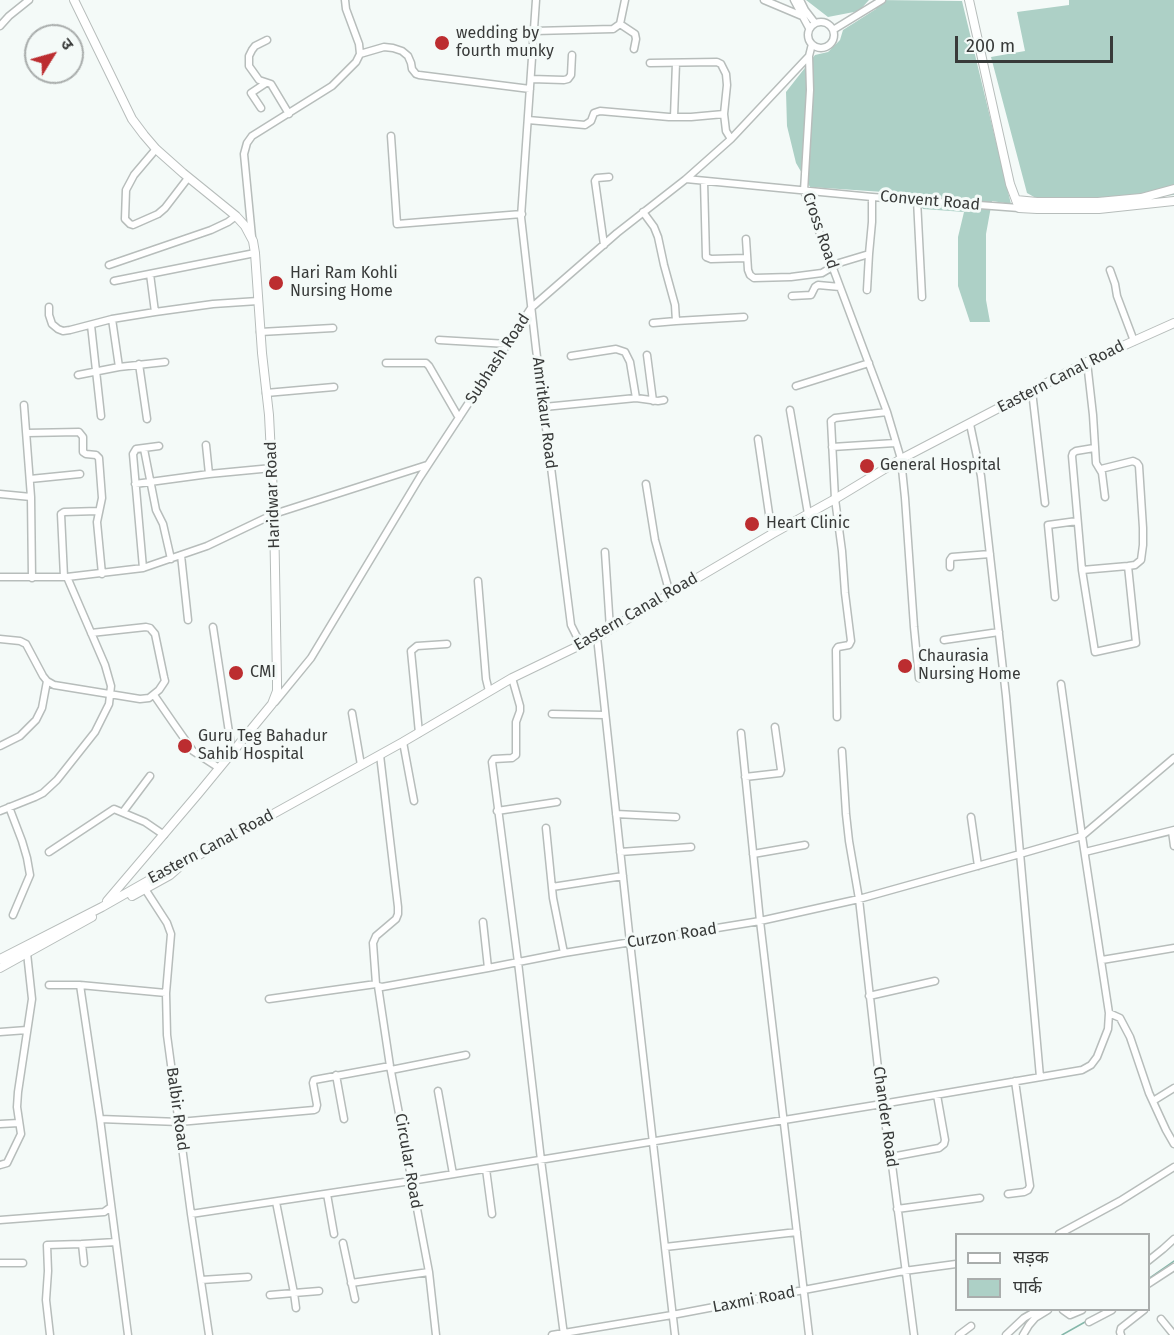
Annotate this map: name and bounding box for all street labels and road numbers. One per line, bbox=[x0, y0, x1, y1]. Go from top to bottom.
street label: Convent Road bbox=[879, 187, 981, 215]
street label: Cross Road bbox=[798, 190, 842, 272]
street label: Subhash Road bbox=[462, 310, 534, 408]
street label: Eastern Canal Road bbox=[994, 337, 1128, 417]
street label: Amritkaur Road bbox=[528, 356, 560, 470]
street label: Haridwar Road bbox=[262, 441, 284, 549]
street label: Eastern Canal Road bbox=[571, 569, 701, 655]
street label: Eastern Canal Road bbox=[145, 806, 277, 888]
street label: Curzon Road bbox=[626, 919, 718, 953]
street label: Chander Road bbox=[868, 1065, 902, 1169]
street label: Balbir Road bbox=[162, 1066, 192, 1152]
street label: Circular Road bbox=[390, 1112, 426, 1210]
street label: Laxmi Road bbox=[711, 1283, 797, 1317]

